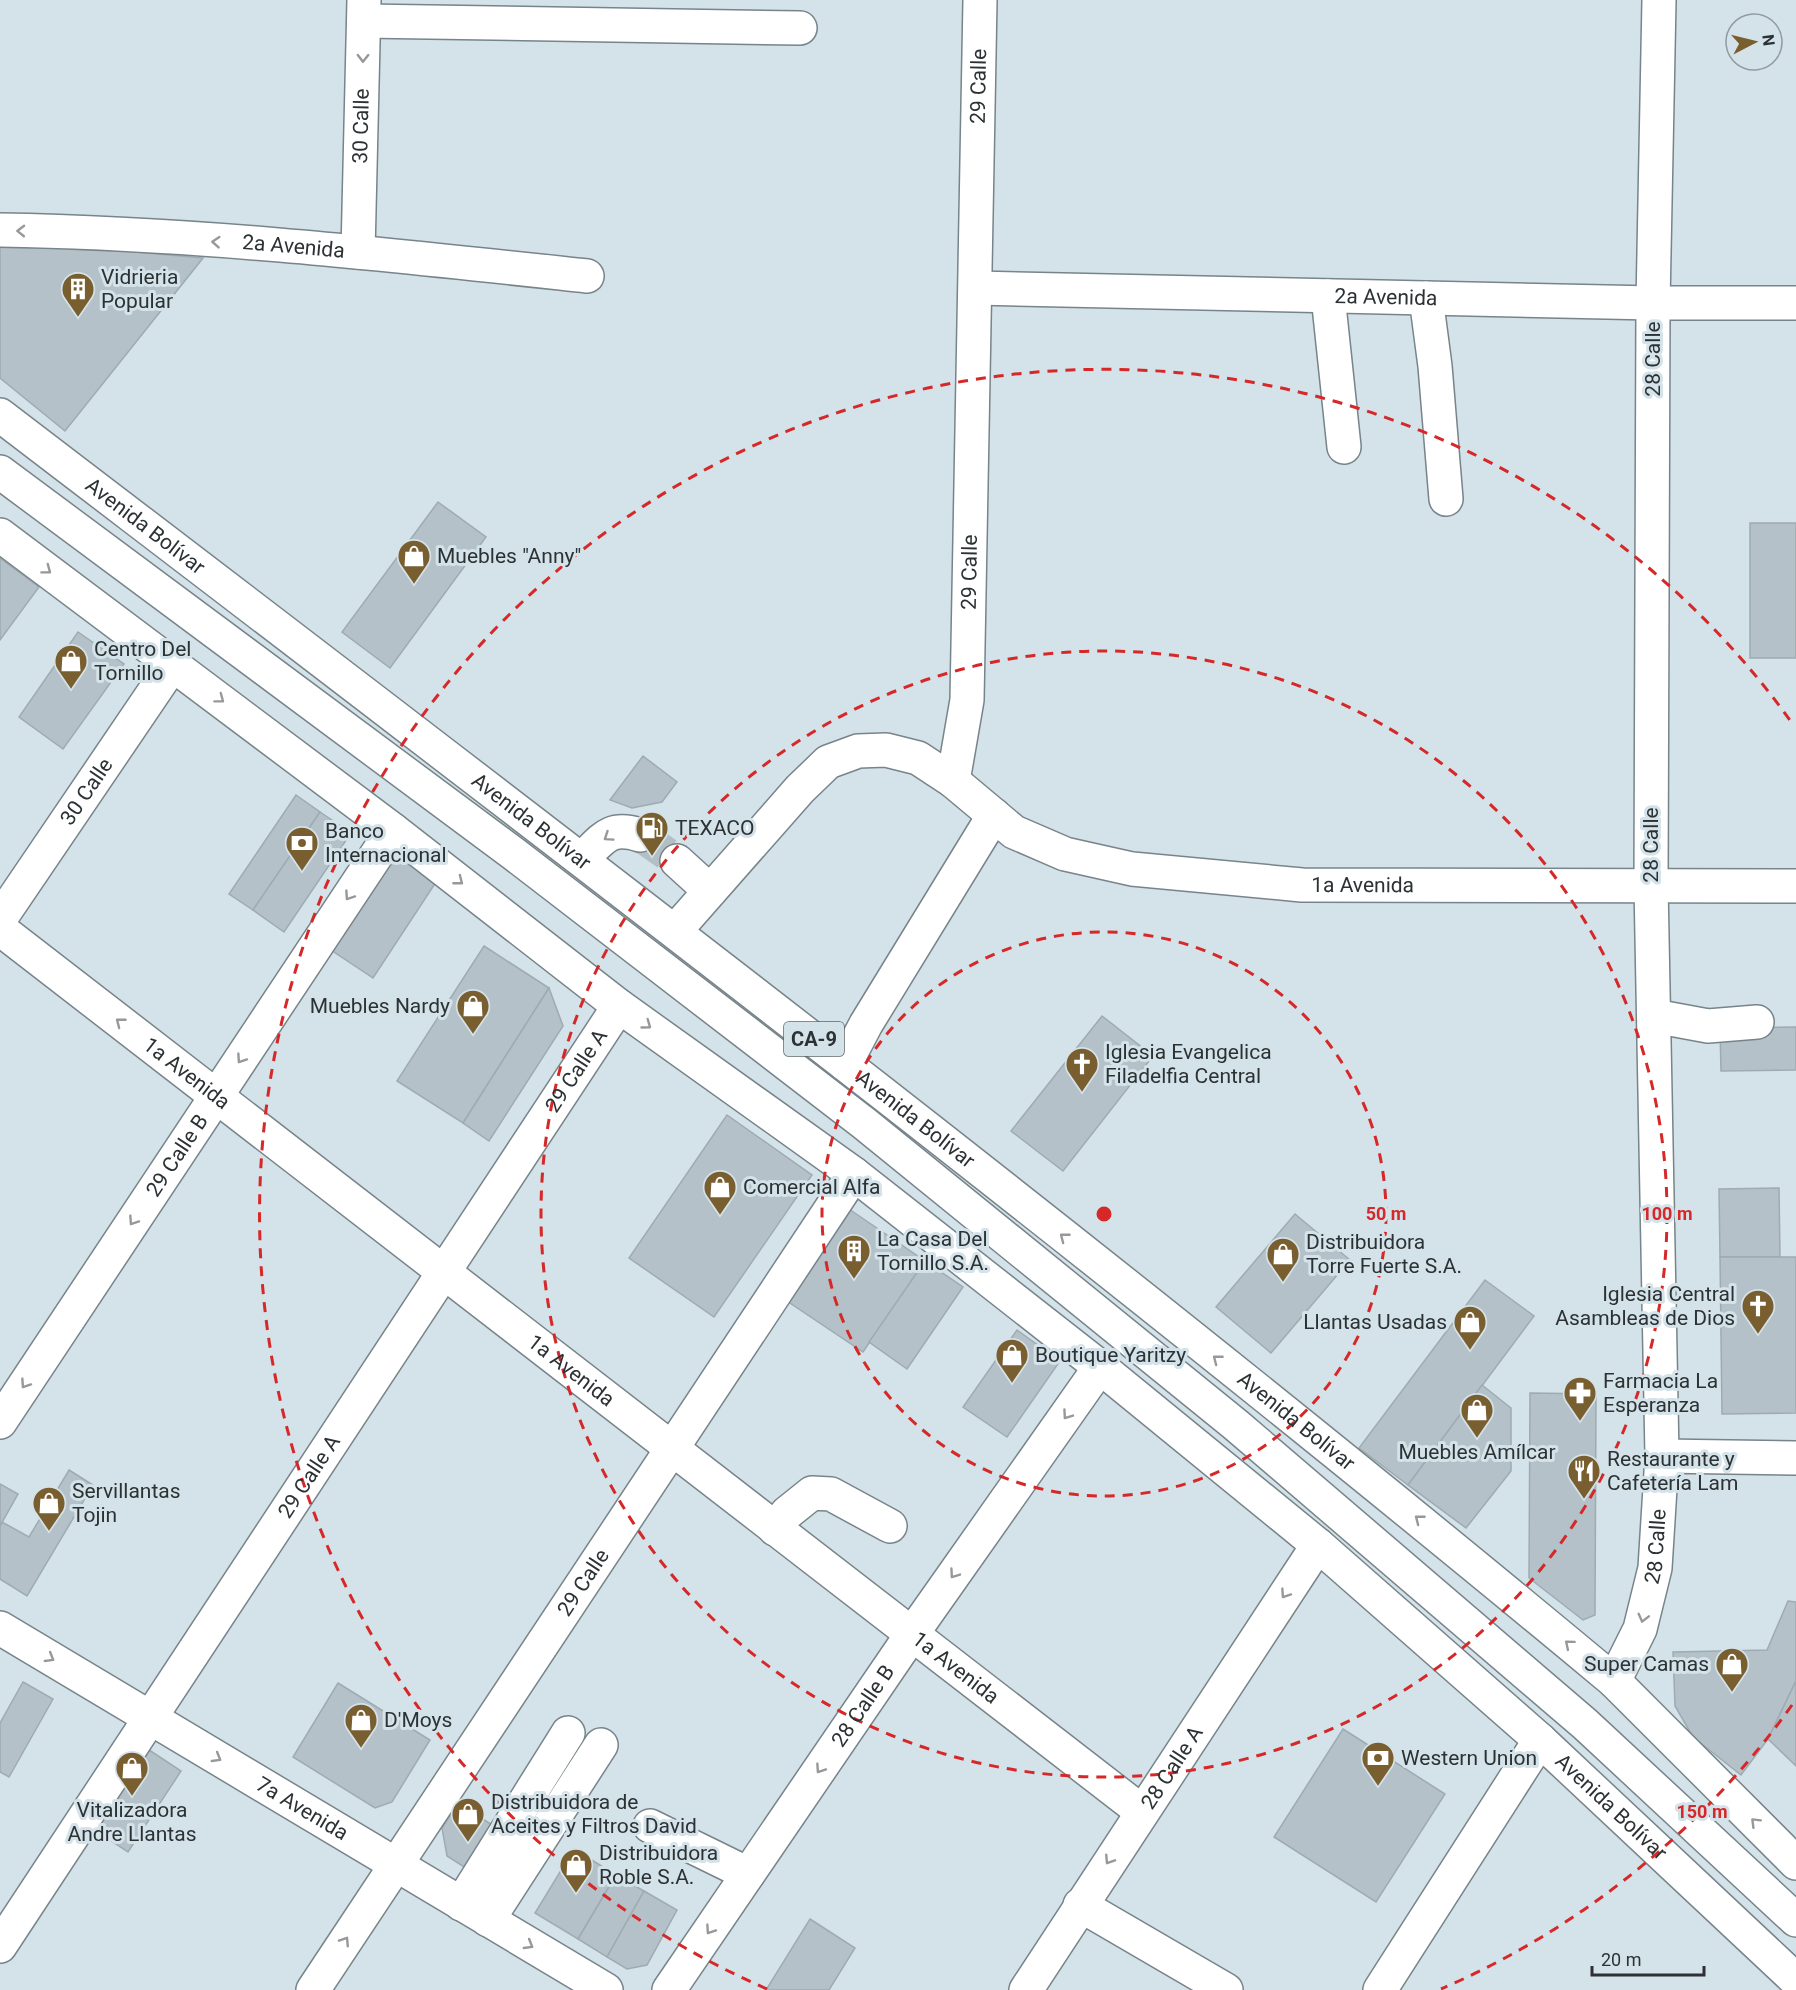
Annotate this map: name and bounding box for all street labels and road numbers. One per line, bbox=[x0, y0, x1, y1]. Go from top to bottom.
street label: 29 Calle bbox=[966, 48, 991, 124]
street label: 30 Calle bbox=[348, 88, 374, 164]
street label: 2a Avenida bbox=[241, 230, 346, 263]
street label: 2a Avenida bbox=[1334, 284, 1438, 310]
street label: 28 Calle bbox=[1641, 321, 1665, 397]
street label: Avenida Bolívar bbox=[81, 473, 210, 579]
street label: 29 Calle bbox=[957, 534, 982, 610]
street label: 30 Calle bbox=[55, 754, 118, 829]
street label: Avenida Bolívar bbox=[467, 768, 596, 875]
street label: 28 Calle bbox=[1639, 807, 1663, 883]
street label: 1a Avenida bbox=[1311, 873, 1414, 897]
road number: CA-9 bbox=[784, 1022, 844, 1056]
street label: 29 Calle A bbox=[540, 1025, 612, 1117]
street label: 1a Avenida bbox=[139, 1032, 235, 1114]
street label: Avenida Bolívar bbox=[852, 1065, 979, 1173]
street label: 29 Calle B bbox=[141, 1110, 213, 1201]
street label: 1a Avenida bbox=[523, 1330, 619, 1412]
street label: Avenida Bolívar bbox=[1233, 1367, 1360, 1475]
street label: 29 Calle A bbox=[273, 1430, 345, 1523]
street label: 28 Calle bbox=[1640, 1508, 1671, 1586]
street label: 29 Calle bbox=[552, 1544, 614, 1620]
street label: 1a Avenida bbox=[908, 1627, 1004, 1709]
street label: 28 Calle B bbox=[827, 1660, 899, 1751]
street label: 28 Calle A bbox=[1136, 1721, 1208, 1814]
street label: Avenida Bolívar bbox=[1551, 1749, 1672, 1865]
street label: 7a Avenida bbox=[252, 1772, 352, 1845]

